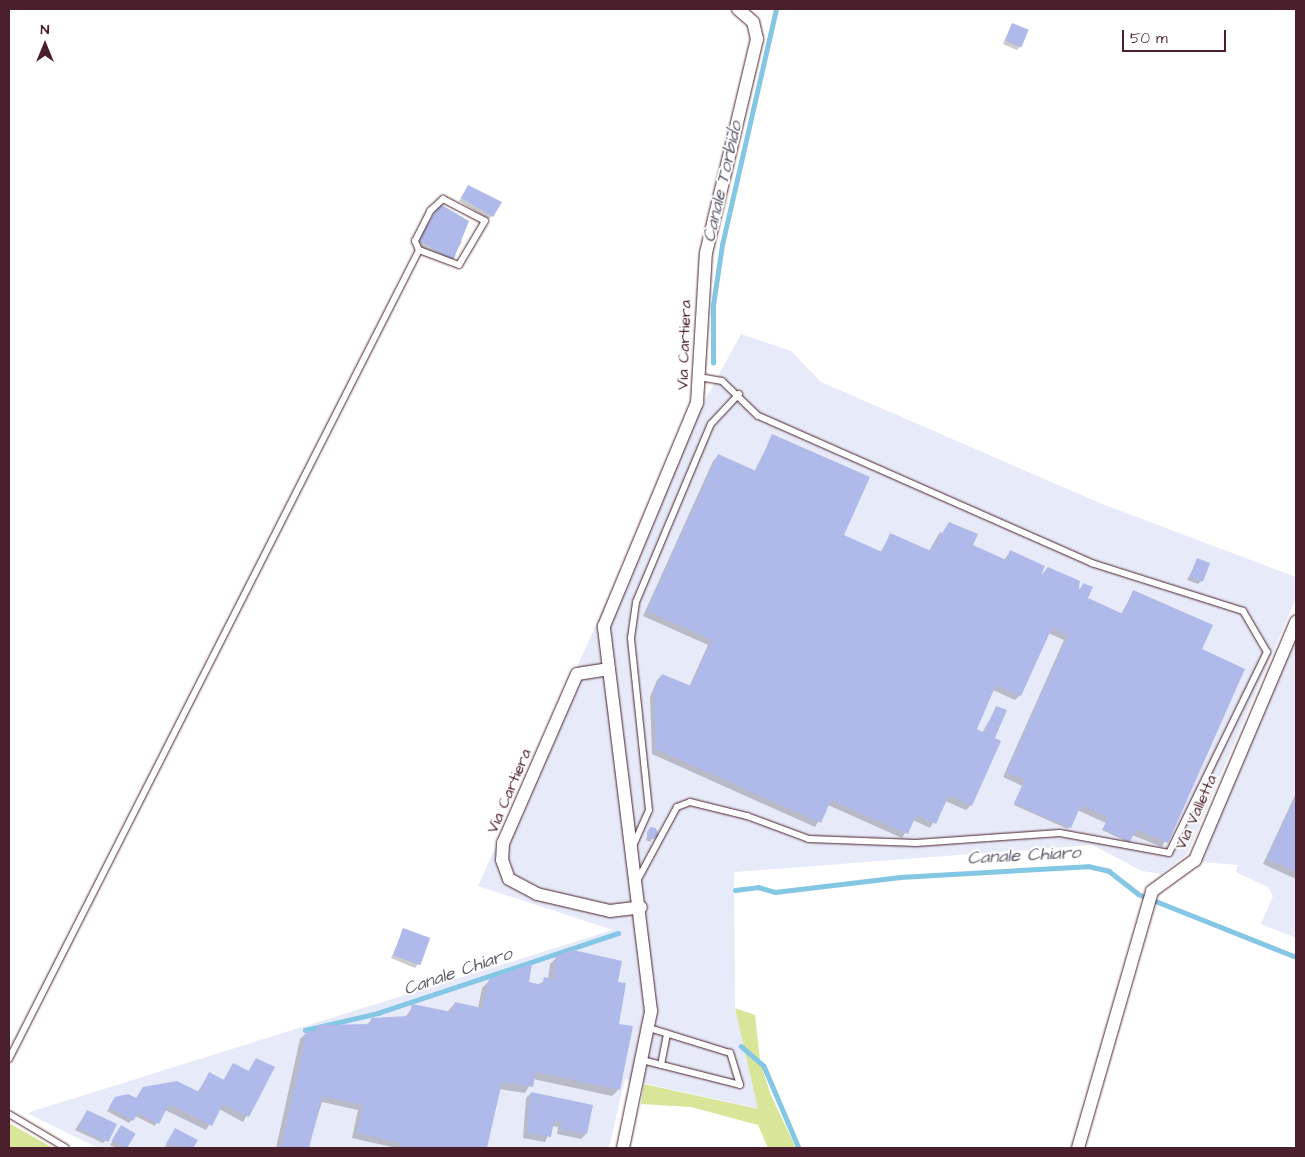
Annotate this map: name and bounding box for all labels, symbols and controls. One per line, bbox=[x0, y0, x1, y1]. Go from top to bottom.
north arrow bbox=[20, 20, 70, 70]
text: N bbox=[41, 20, 49, 40]
scale bar bbox=[1125, 20, 1229, 52]
text: 50 m bbox=[1130, 28, 1168, 49]
water label: Canale Torbido bbox=[699, 120, 747, 244]
street label: Via Cartiera bbox=[673, 300, 695, 390]
street label: Via Cartiera bbox=[483, 746, 535, 836]
street label: Via Valletta bbox=[1171, 772, 1221, 852]
water label: Canale Chiaro bbox=[967, 842, 1081, 870]
water label: Canale Chiaro bbox=[401, 943, 515, 1001]

